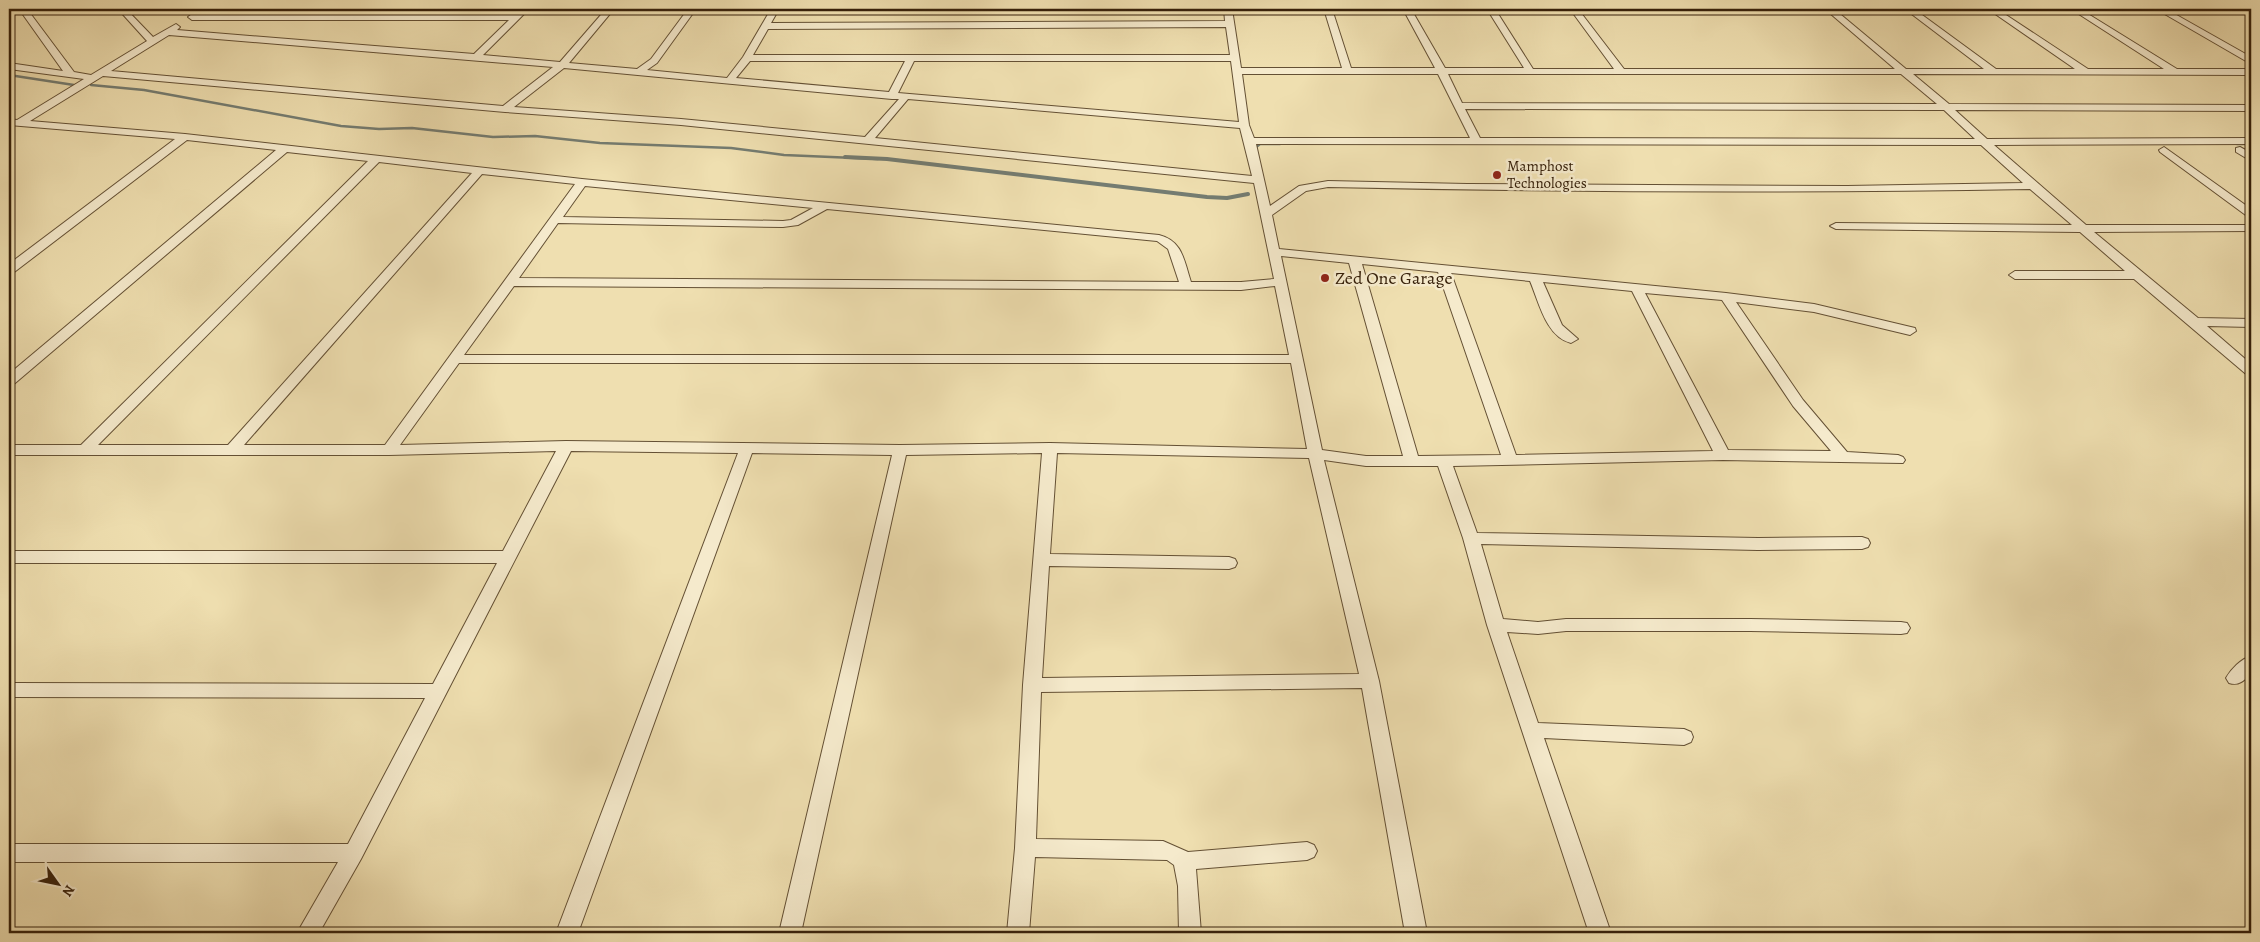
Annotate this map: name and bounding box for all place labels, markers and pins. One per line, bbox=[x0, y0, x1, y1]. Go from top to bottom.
place label: Mamphost Technologies bbox=[1507, 156, 1587, 193]
marker: Mamphost Technologies bbox=[1491, 169, 1503, 181]
place label: Zed One Garage bbox=[1335, 266, 1453, 290]
marker: Zed One Garage bbox=[1319, 272, 1331, 284]

